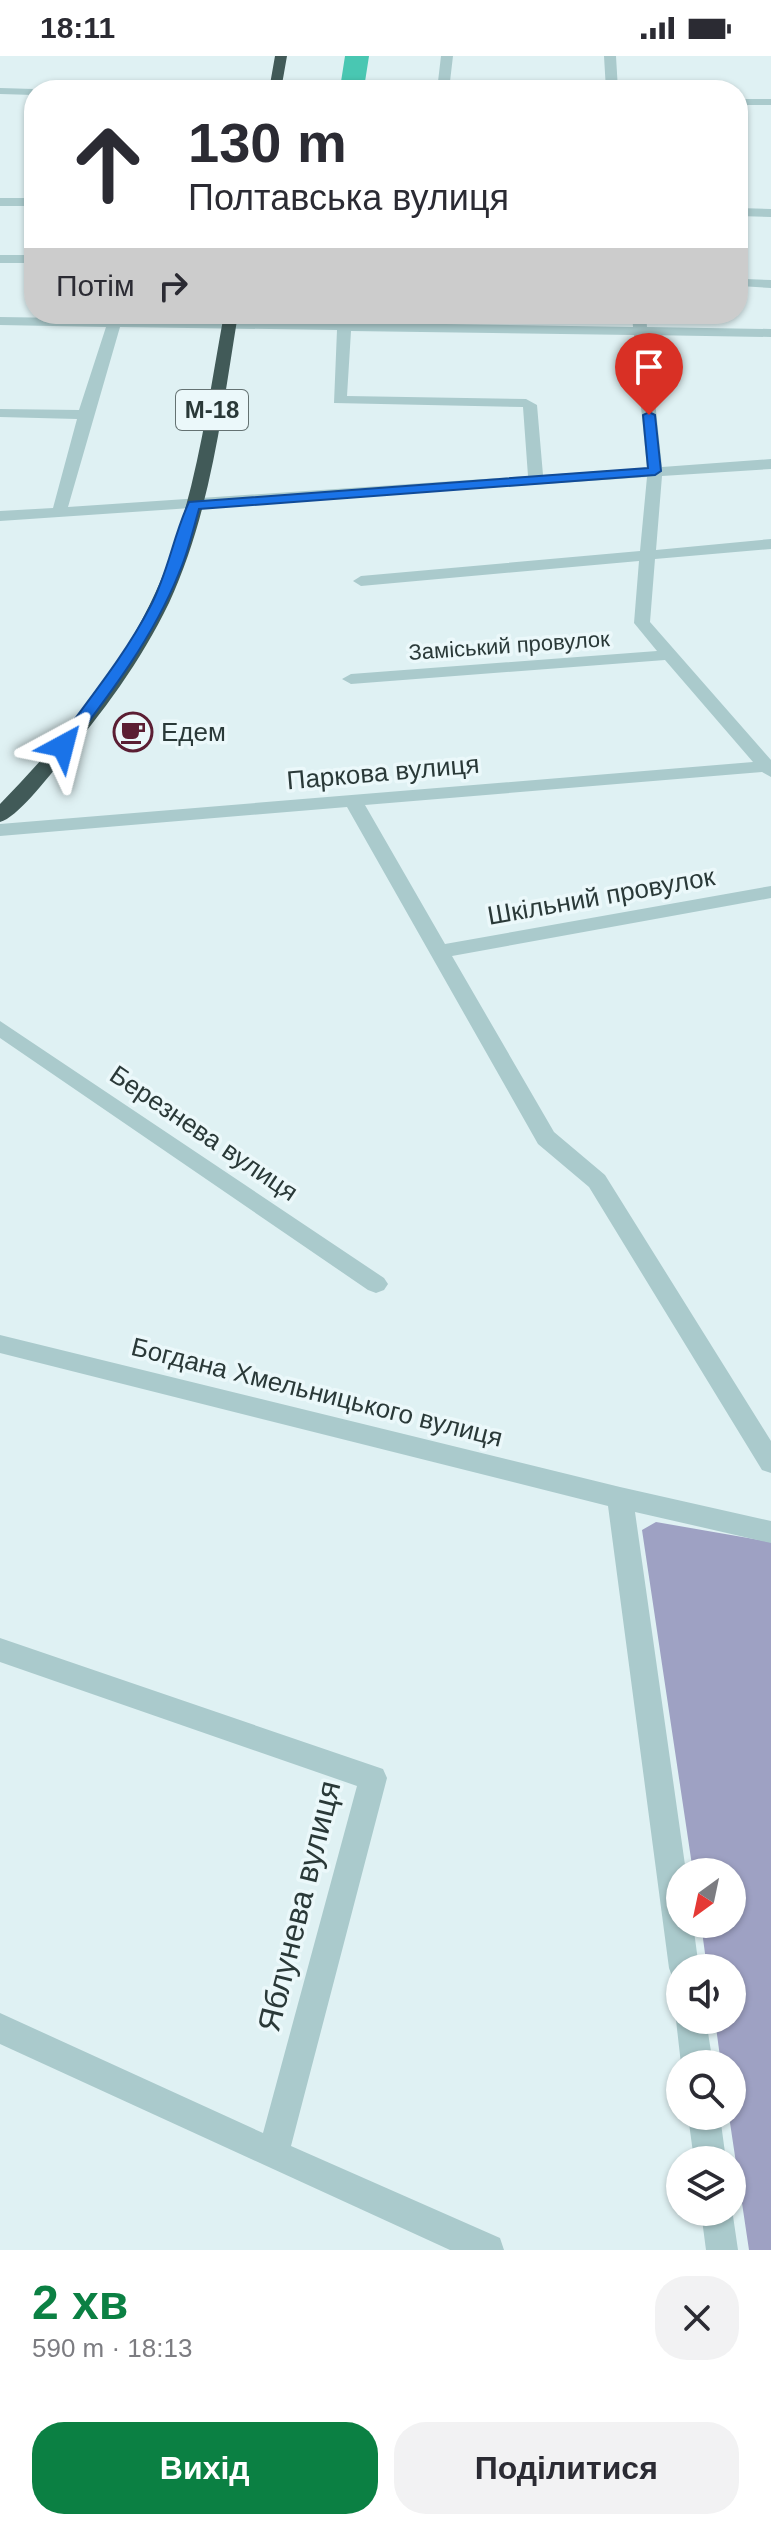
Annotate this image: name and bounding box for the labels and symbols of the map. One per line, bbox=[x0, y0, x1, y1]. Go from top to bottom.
pin bbox=[615, 333, 683, 415]
road number: М-18 bbox=[176, 390, 248, 430]
street label: Заміський провулок bbox=[408, 626, 611, 665]
position arrow bbox=[21, 704, 105, 788]
cafe icon: Едем bbox=[112, 711, 154, 753]
place label: Едем bbox=[161, 717, 226, 747]
street label: Паркова вулиця bbox=[285, 749, 481, 795]
street label: Шкільний провулок bbox=[485, 861, 718, 931]
street label: Березнева вулиця bbox=[104, 1059, 304, 1207]
street label: Богдана Хмельницького вулиця bbox=[128, 1331, 506, 1453]
street label: Яблунева вулиця bbox=[250, 1777, 348, 2035]
north arrow bbox=[666, 1858, 746, 1938]

